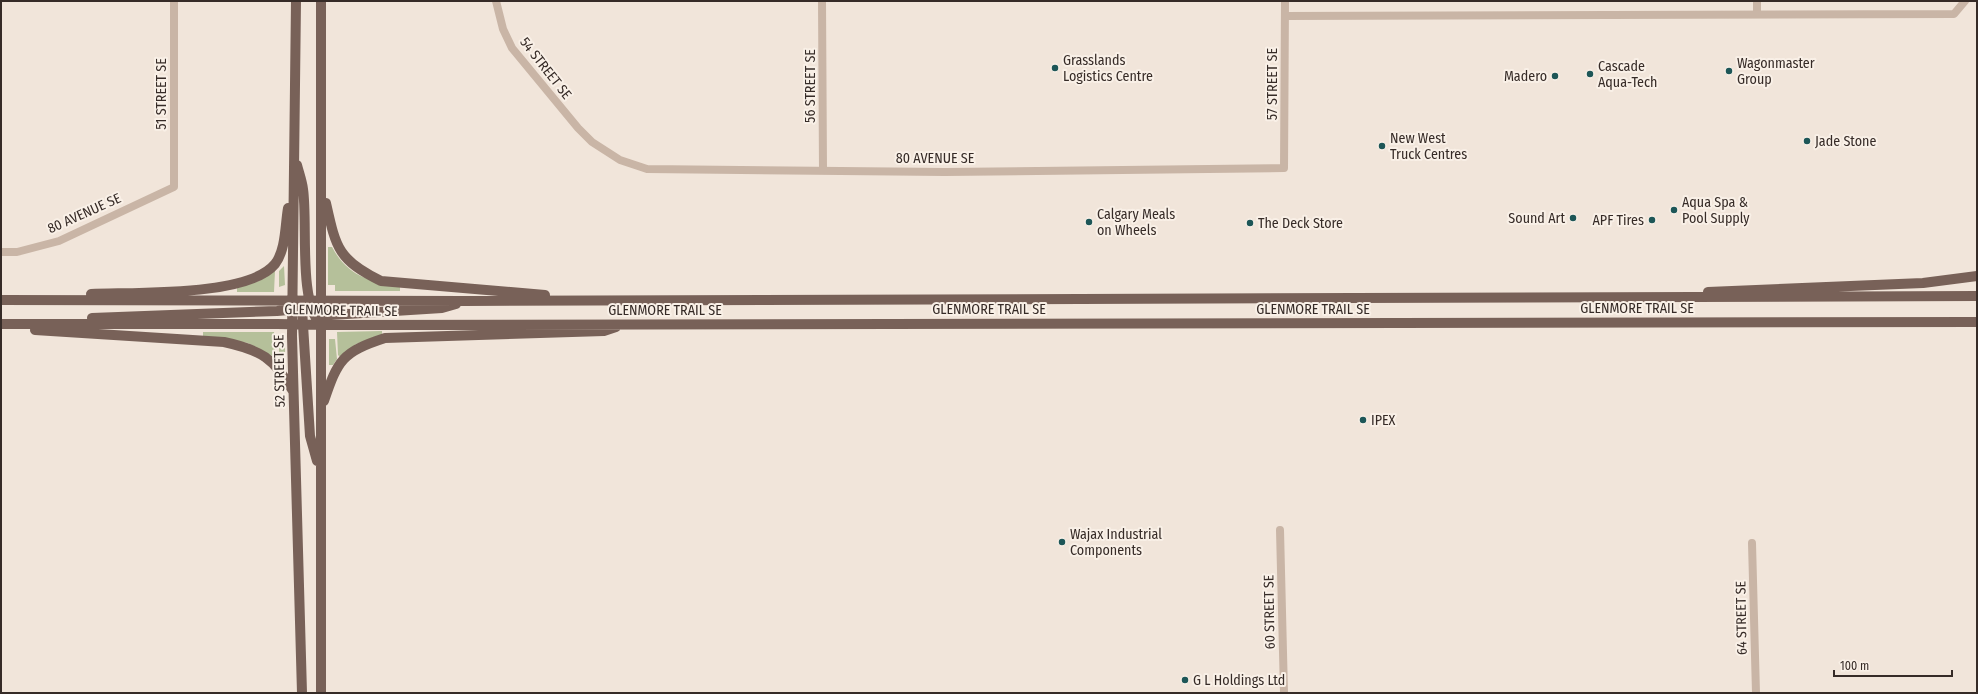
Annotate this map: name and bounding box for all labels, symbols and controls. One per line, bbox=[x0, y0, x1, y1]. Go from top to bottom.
street label: 54 STREET SE bbox=[516, 34, 575, 103]
street label: 57 STREET SE bbox=[1264, 47, 1281, 120]
street label: 56 STREET SE bbox=[802, 49, 819, 123]
place label: Grasslands Logistics Centre bbox=[1063, 52, 1153, 85]
place label: Wagonmaster Group bbox=[1737, 55, 1815, 88]
street label: 51 STREET SE bbox=[153, 58, 170, 130]
place label: Cascade Aqua-Tech bbox=[1598, 58, 1657, 91]
marker: Grasslands Logistics Centre bbox=[1050, 63, 1060, 73]
marker: Wagonmaster Group bbox=[1724, 66, 1734, 76]
place label: Madero bbox=[1504, 68, 1547, 85]
marker: Cascade Aqua-Tech bbox=[1585, 69, 1595, 79]
marker: Madero bbox=[1550, 71, 1560, 81]
place label: New West Truck Centres bbox=[1390, 130, 1467, 163]
place label: Jade Stone bbox=[1815, 133, 1876, 150]
marker: Jade Stone bbox=[1802, 136, 1812, 146]
marker: New West Truck Centres bbox=[1377, 141, 1387, 151]
street label: 80 AVENUE SE bbox=[896, 150, 975, 167]
street label: 80 AVENUE SE bbox=[45, 190, 124, 237]
place label: Aqua Spa & Pool Supply bbox=[1682, 194, 1750, 227]
marker: Aqua Spa & Pool Supply bbox=[1669, 205, 1679, 215]
place label: Calgary Meals on Wheels bbox=[1097, 206, 1175, 239]
place label: Sound Art bbox=[1508, 210, 1565, 227]
place label: APF Tires bbox=[1592, 212, 1644, 229]
marker: Sound Art bbox=[1568, 213, 1578, 223]
place label: The Deck Store bbox=[1258, 215, 1343, 232]
marker: APF Tires bbox=[1647, 215, 1657, 225]
marker: Calgary Meals on Wheels bbox=[1084, 217, 1094, 227]
marker: The Deck Store bbox=[1245, 218, 1255, 228]
street label: GLENMORE TRAIL SE bbox=[1580, 300, 1694, 317]
street label: GLENMORE TRAIL SE bbox=[284, 301, 398, 320]
street label: GLENMORE TRAIL SE bbox=[932, 301, 1046, 318]
street label: GLENMORE TRAIL SE bbox=[1256, 301, 1370, 318]
street label: GLENMORE TRAIL SE bbox=[608, 302, 722, 319]
street label: 52 STREET SE bbox=[270, 334, 289, 408]
place label: IPEX bbox=[1371, 412, 1396, 429]
marker: IPEX bbox=[1358, 415, 1368, 425]
place label: Wajax Industrial Components bbox=[1070, 526, 1162, 559]
marker: Wajax Industrial Components bbox=[1057, 537, 1067, 547]
street label: 60 STREET SE bbox=[1260, 574, 1279, 649]
street label: 64 STREET SE bbox=[1732, 580, 1751, 655]
scale bar bbox=[1834, 652, 1952, 678]
text: 100 m bbox=[1840, 659, 1869, 673]
place label: G L Holdings Ltd bbox=[1193, 672, 1285, 689]
marker: G L Holdings Ltd bbox=[1180, 675, 1190, 685]

